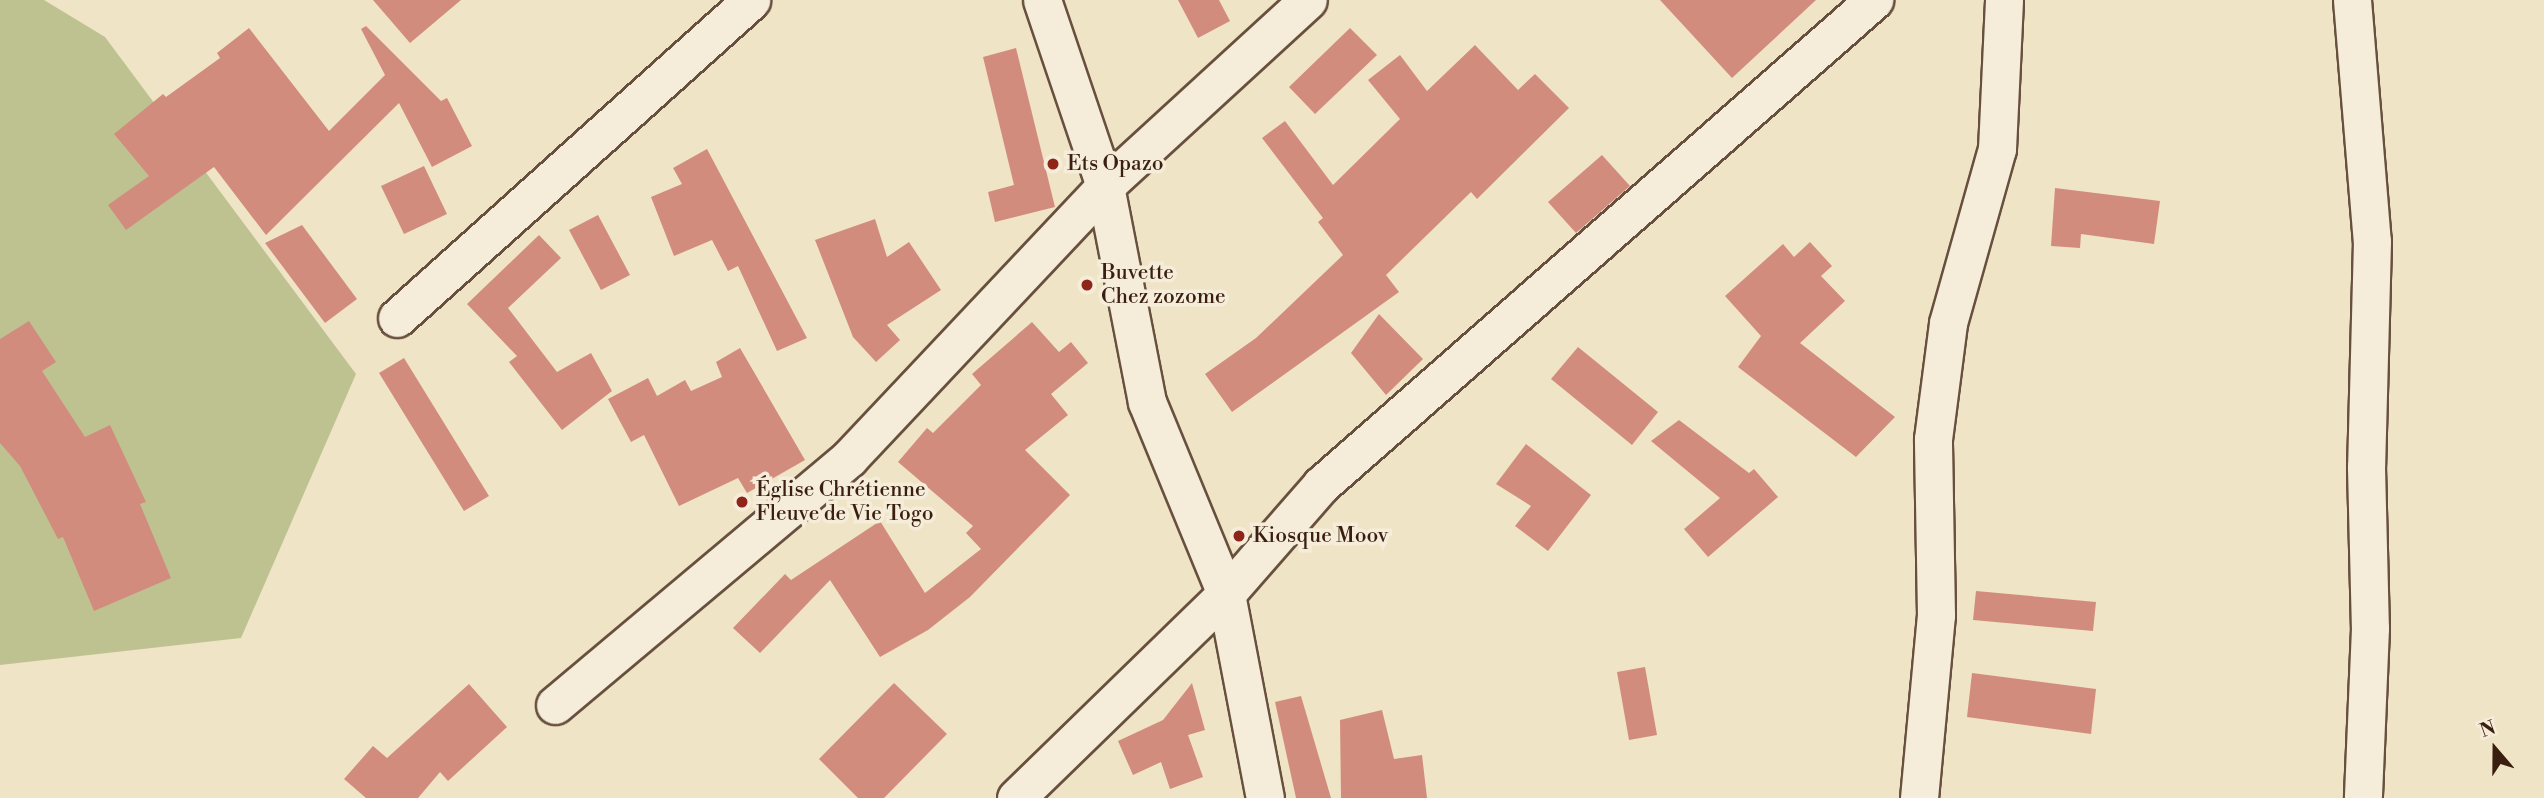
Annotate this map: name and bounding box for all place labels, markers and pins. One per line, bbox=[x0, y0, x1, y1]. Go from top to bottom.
place label: Ets Opazo bbox=[1067, 151, 1164, 177]
marker: Ets Opazo bbox=[1045, 156, 1061, 172]
place label: Buvette Chez zozome bbox=[1101, 260, 1226, 310]
marker: Buvette Chez zozome bbox=[1079, 277, 1095, 293]
place label: Église Chrétienne Fleuve de Vie Togo bbox=[756, 477, 934, 527]
marker: Église Chrétienne Fleuve de Vie Togo bbox=[734, 494, 750, 510]
place label: Kiosque Moov bbox=[1253, 523, 1388, 549]
marker: Kiosque Moov bbox=[1231, 528, 1247, 544]

